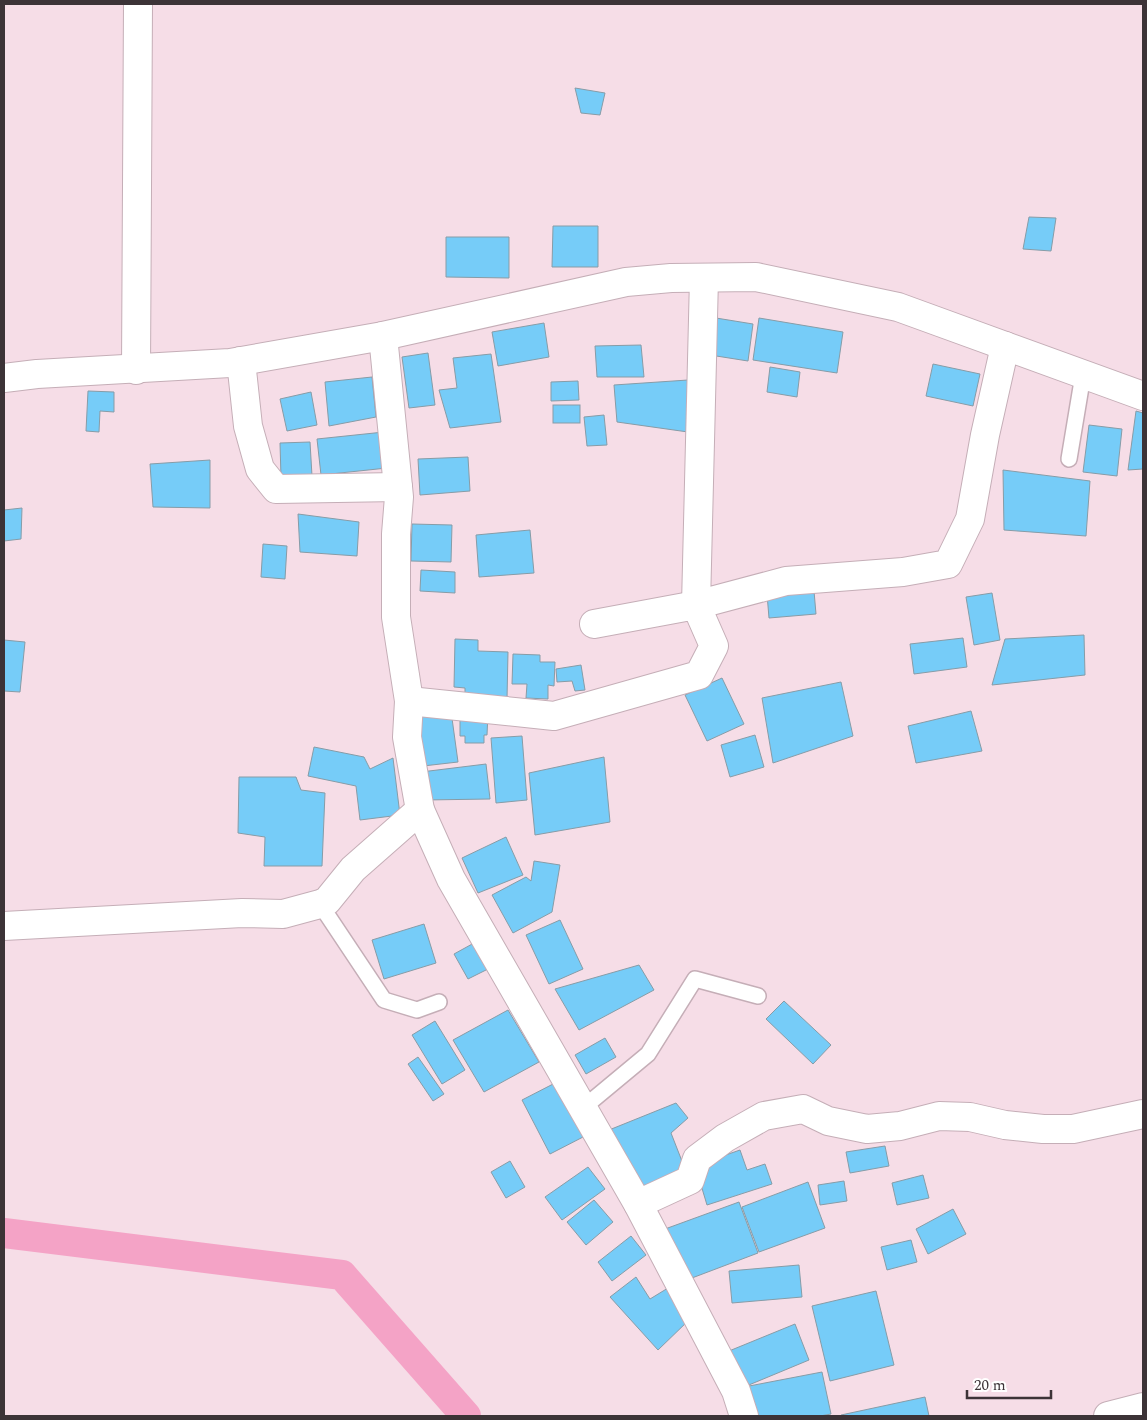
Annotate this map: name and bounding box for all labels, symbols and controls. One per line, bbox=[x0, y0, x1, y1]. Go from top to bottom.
scale bar bbox=[967, 1368, 1051, 1400]
text: 20 m bbox=[974, 1374, 1006, 1397]

